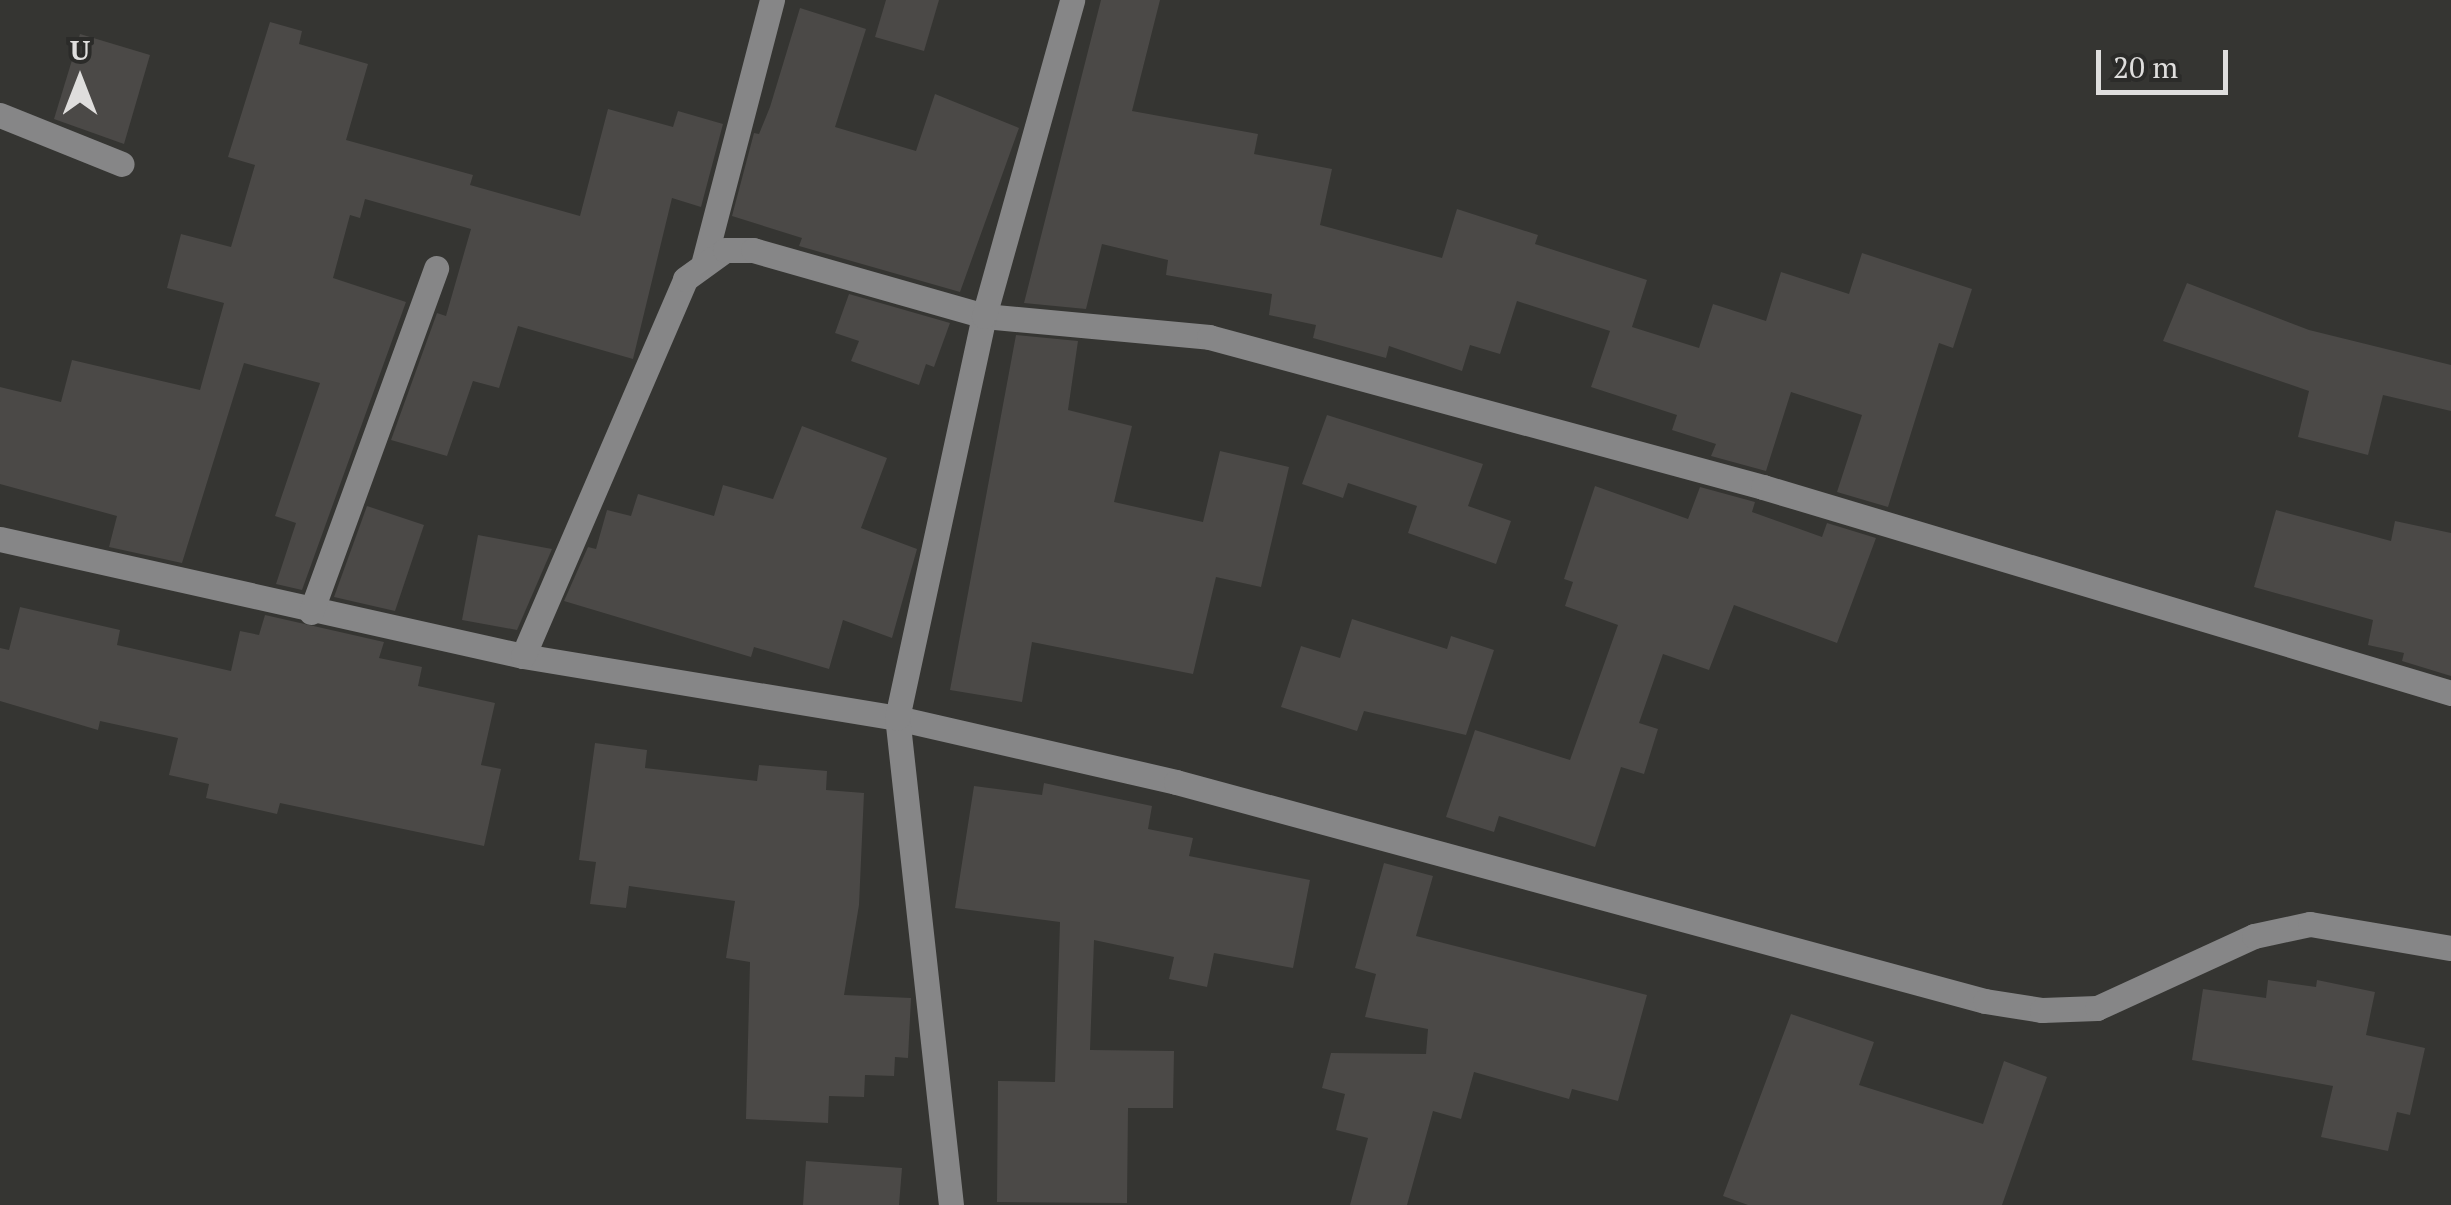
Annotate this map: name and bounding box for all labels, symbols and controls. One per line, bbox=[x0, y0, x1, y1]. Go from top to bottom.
north arrow bbox=[30, 30, 130, 130]
scale bar bbox=[2101, 30, 2234, 92]
text: U bbox=[70, 31, 90, 68]
text: 20 m bbox=[2113, 47, 2178, 87]

